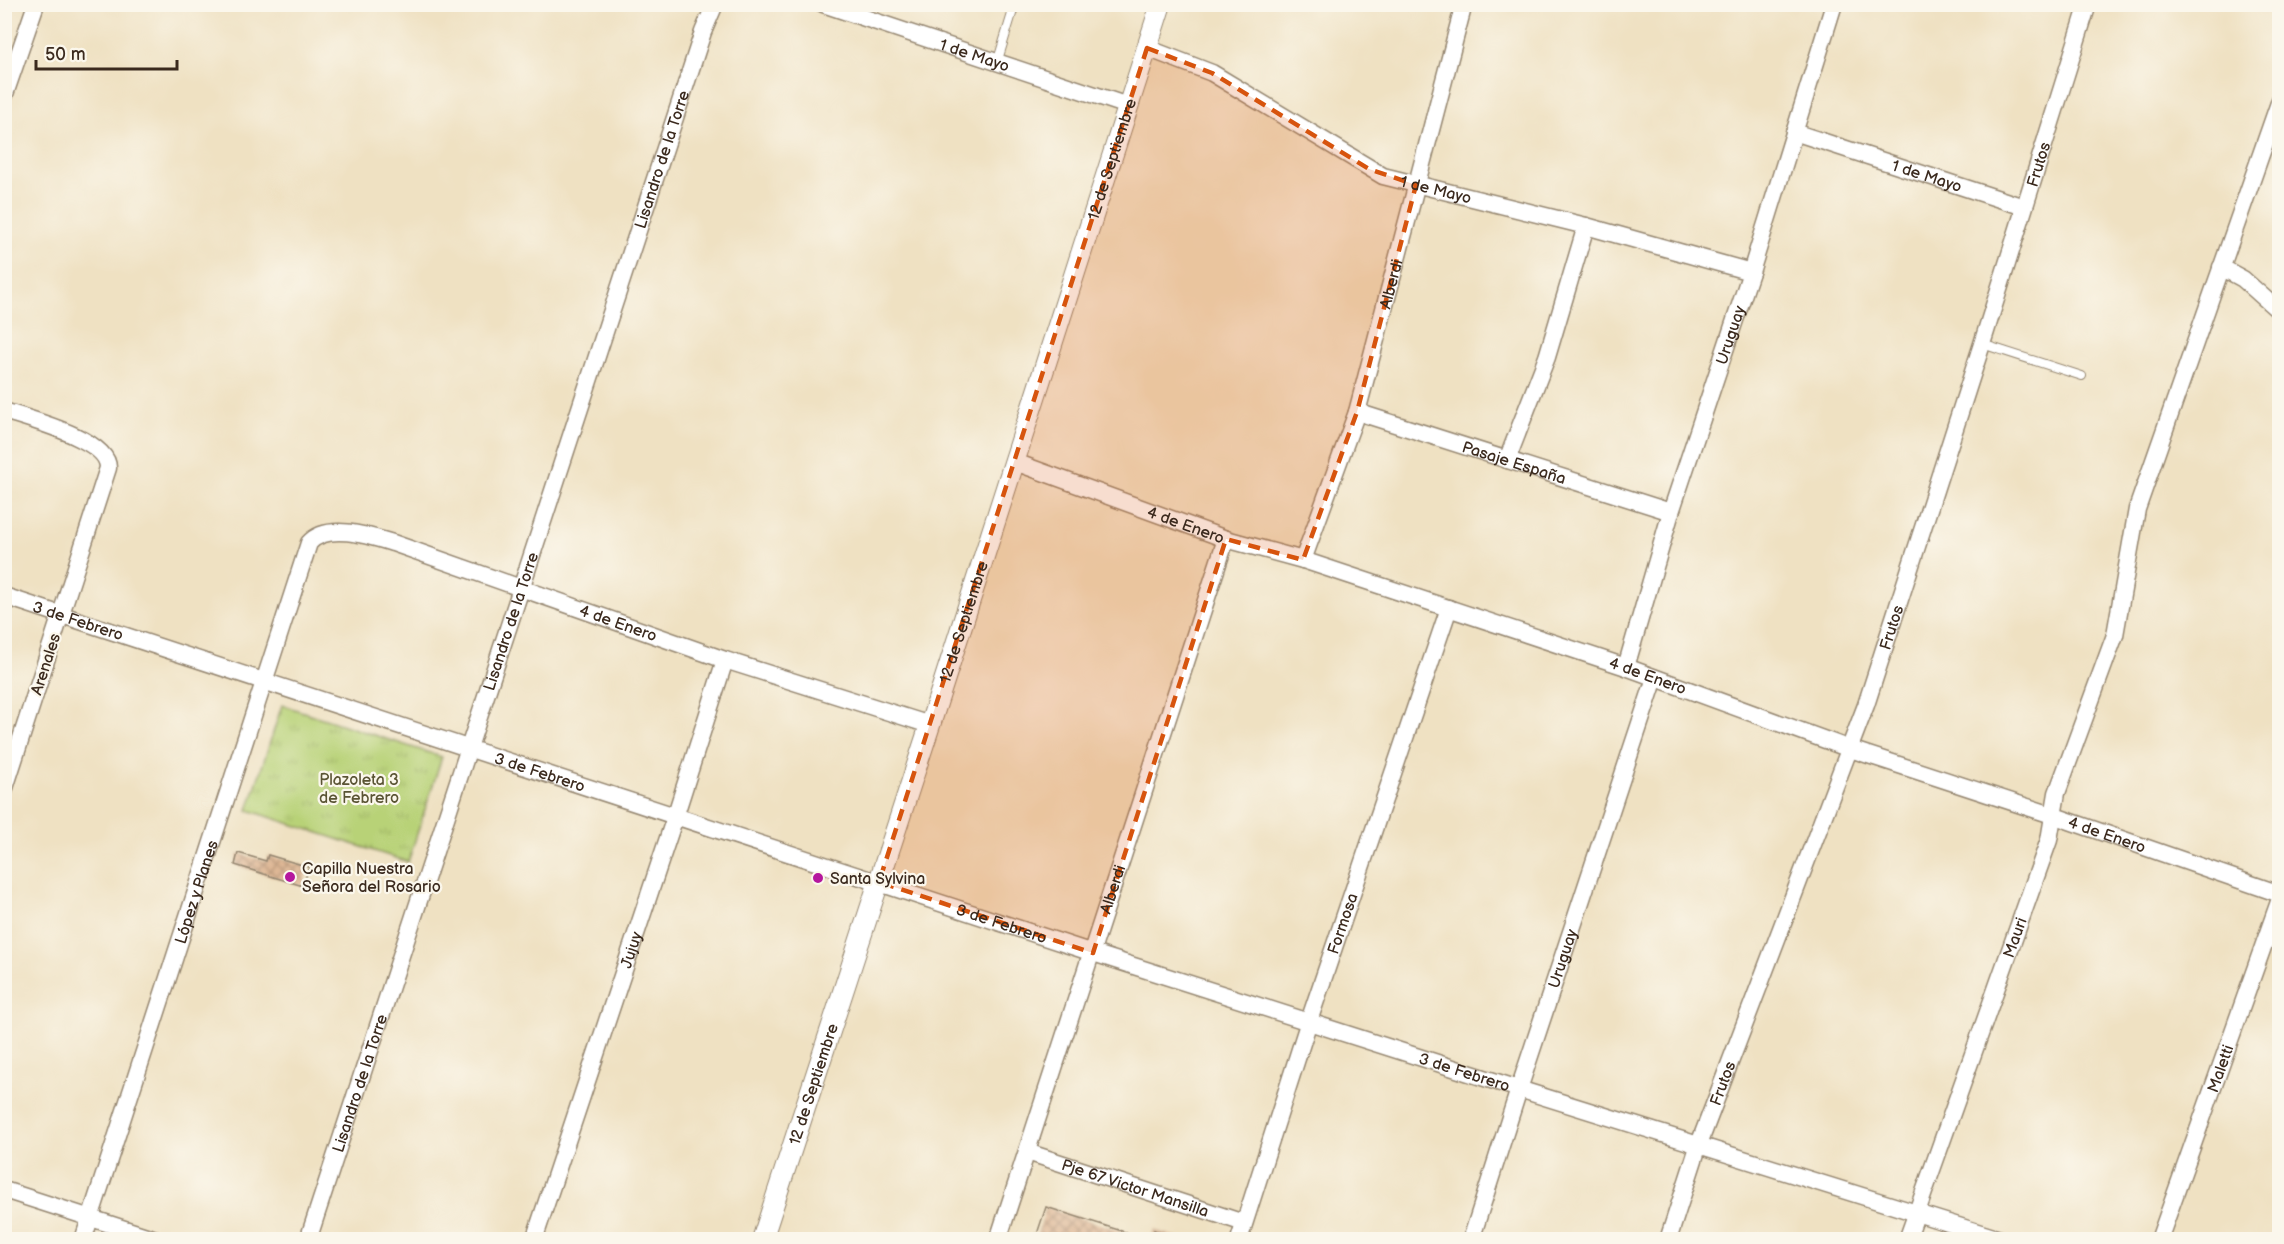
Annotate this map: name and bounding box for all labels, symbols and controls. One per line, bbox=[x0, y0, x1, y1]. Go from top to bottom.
scale bar bbox=[36, 33, 177, 71]
street label: 1 de Mayo bbox=[937, 36, 1012, 77]
text: 50 m bbox=[45, 44, 86, 65]
street label: Lisandro de la Torre bbox=[631, 88, 694, 231]
street label: 12 de Septiembre bbox=[1084, 96, 1141, 223]
street label: Frutos bbox=[2024, 140, 2055, 189]
street label: 1 de Mayo bbox=[1889, 157, 1964, 197]
street label: 1 de Mayo bbox=[1398, 173, 1473, 208]
street label: Alberdi bbox=[1376, 258, 1408, 311]
street label: Uruguay bbox=[1713, 303, 1750, 367]
street label: Pasaje España bbox=[1459, 438, 1568, 489]
street label: 4 de Enero bbox=[1144, 503, 1227, 549]
street label: Lisandro de la Torre bbox=[480, 550, 543, 693]
street label: 12 de Septiembre bbox=[936, 559, 993, 685]
street label: 3 de Febrero bbox=[30, 598, 125, 645]
street label: 4 de Enero bbox=[577, 601, 659, 646]
street label: Frutos bbox=[1876, 603, 1908, 653]
street label: Arenales bbox=[28, 631, 65, 698]
street label: 4 de Enero bbox=[1606, 654, 1689, 699]
street label: 3 de Febrero bbox=[492, 749, 587, 797]
park label: Plazoleta 3 de Febrero bbox=[319, 771, 399, 808]
street label: 4 de Enero bbox=[2065, 813, 2148, 858]
street label: López y Planes bbox=[172, 838, 223, 946]
place label: Capilla Nuestra Señora del Rosario bbox=[302, 860, 441, 897]
street label: Alberdi bbox=[1097, 863, 1130, 916]
marker: Capilla Nuestra Señora del Rosario bbox=[283, 870, 297, 884]
place label: Santa Sylvina bbox=[830, 870, 925, 889]
marker: Santa Sylvina bbox=[811, 871, 825, 885]
street label: Formosa bbox=[1324, 891, 1363, 957]
street label: 3 de Febrero bbox=[954, 901, 1049, 948]
street label: Mauri bbox=[2000, 915, 2032, 961]
street label: Uruguay bbox=[1545, 926, 1582, 991]
street label: Jujuy bbox=[617, 929, 647, 971]
street label: Lisandro de la Torre bbox=[329, 1012, 392, 1155]
street label: 12 de Septiembre bbox=[786, 1021, 843, 1148]
street label: Maletti bbox=[2204, 1043, 2238, 1095]
street label: 3 de Febrero bbox=[1416, 1050, 1512, 1096]
street label: Frutos bbox=[1707, 1059, 1741, 1108]
street label: Pje 67 Victor Mansilla bbox=[1059, 1156, 1211, 1222]

